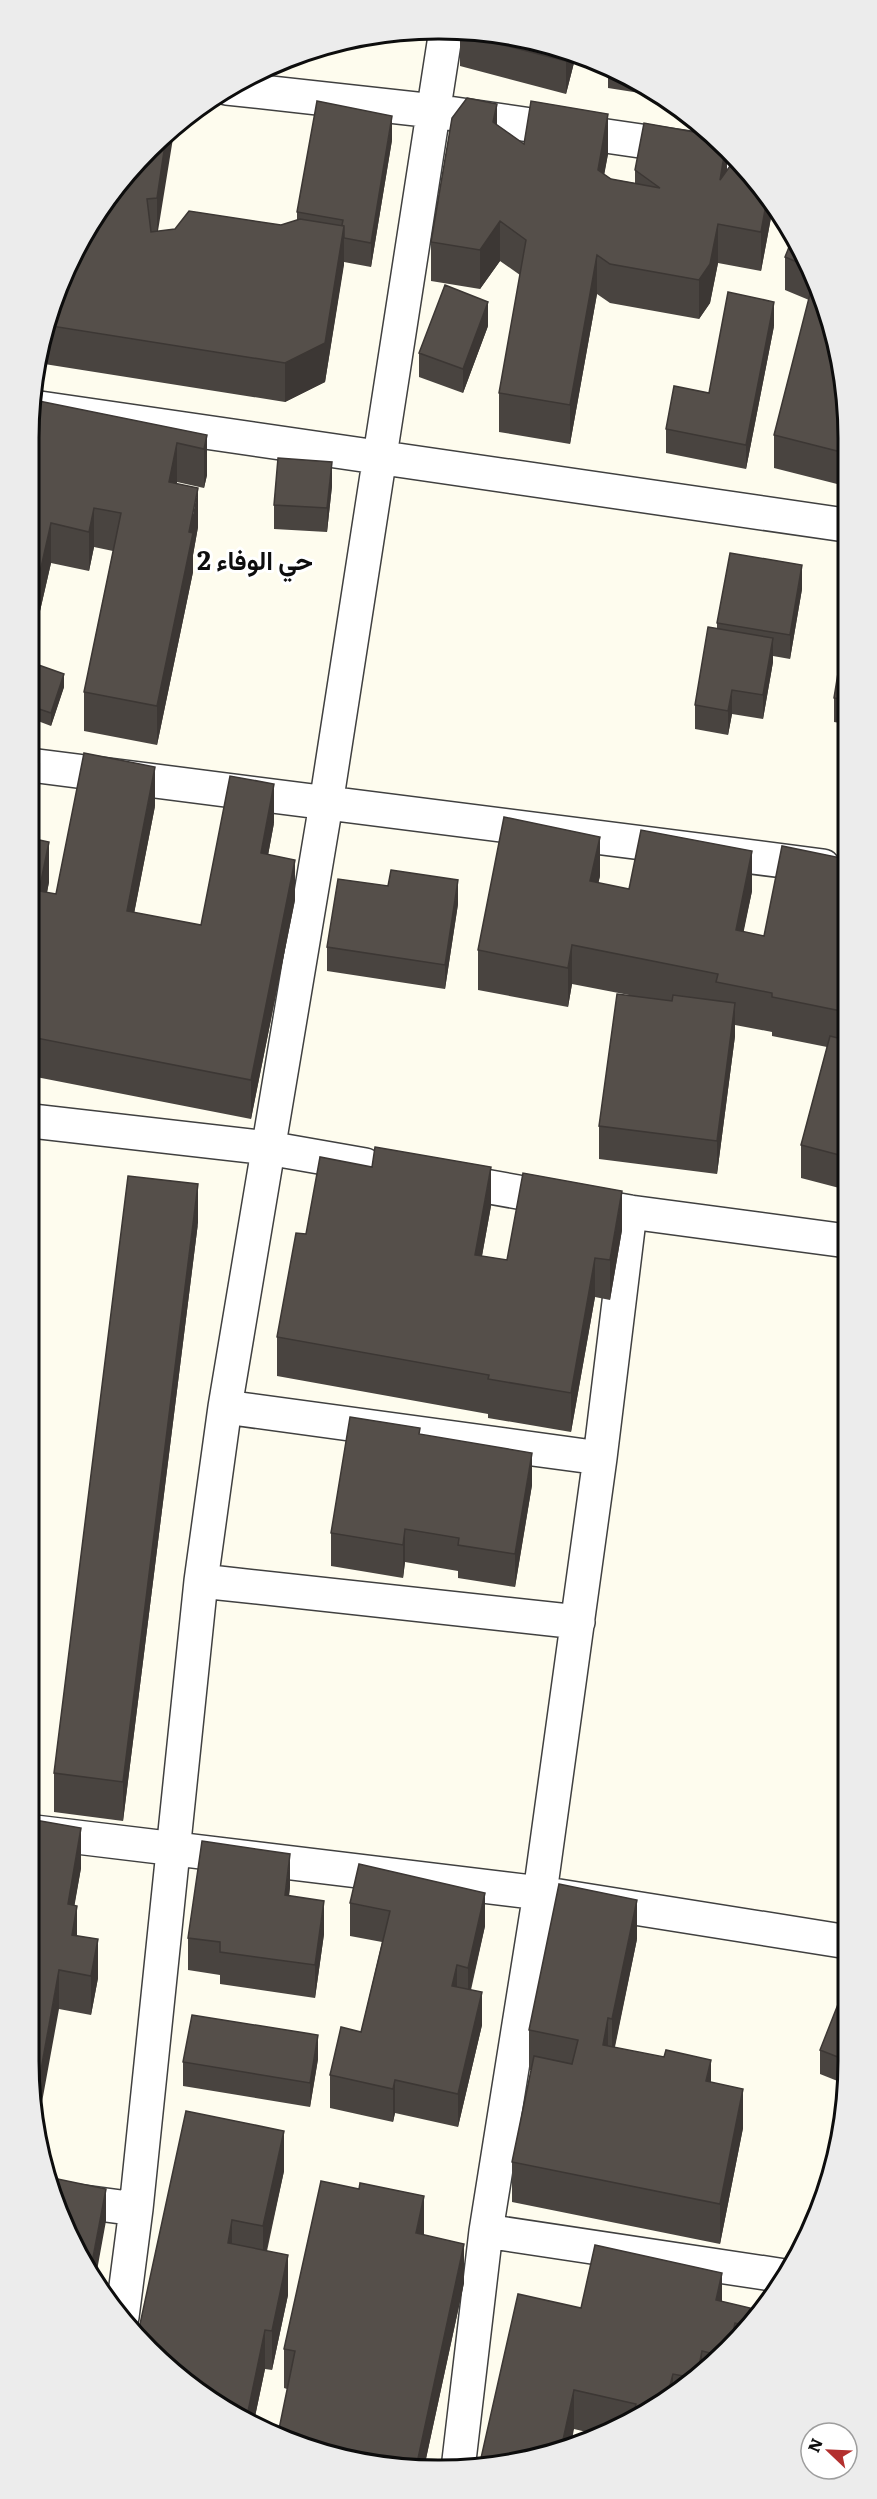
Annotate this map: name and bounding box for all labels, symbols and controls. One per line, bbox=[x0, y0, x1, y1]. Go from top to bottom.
district label: حي الوفاء 2 bbox=[197, 539, 313, 583]
north arrow bbox=[799, 2421, 859, 2481]
text: N bbox=[801, 2434, 828, 2456]

